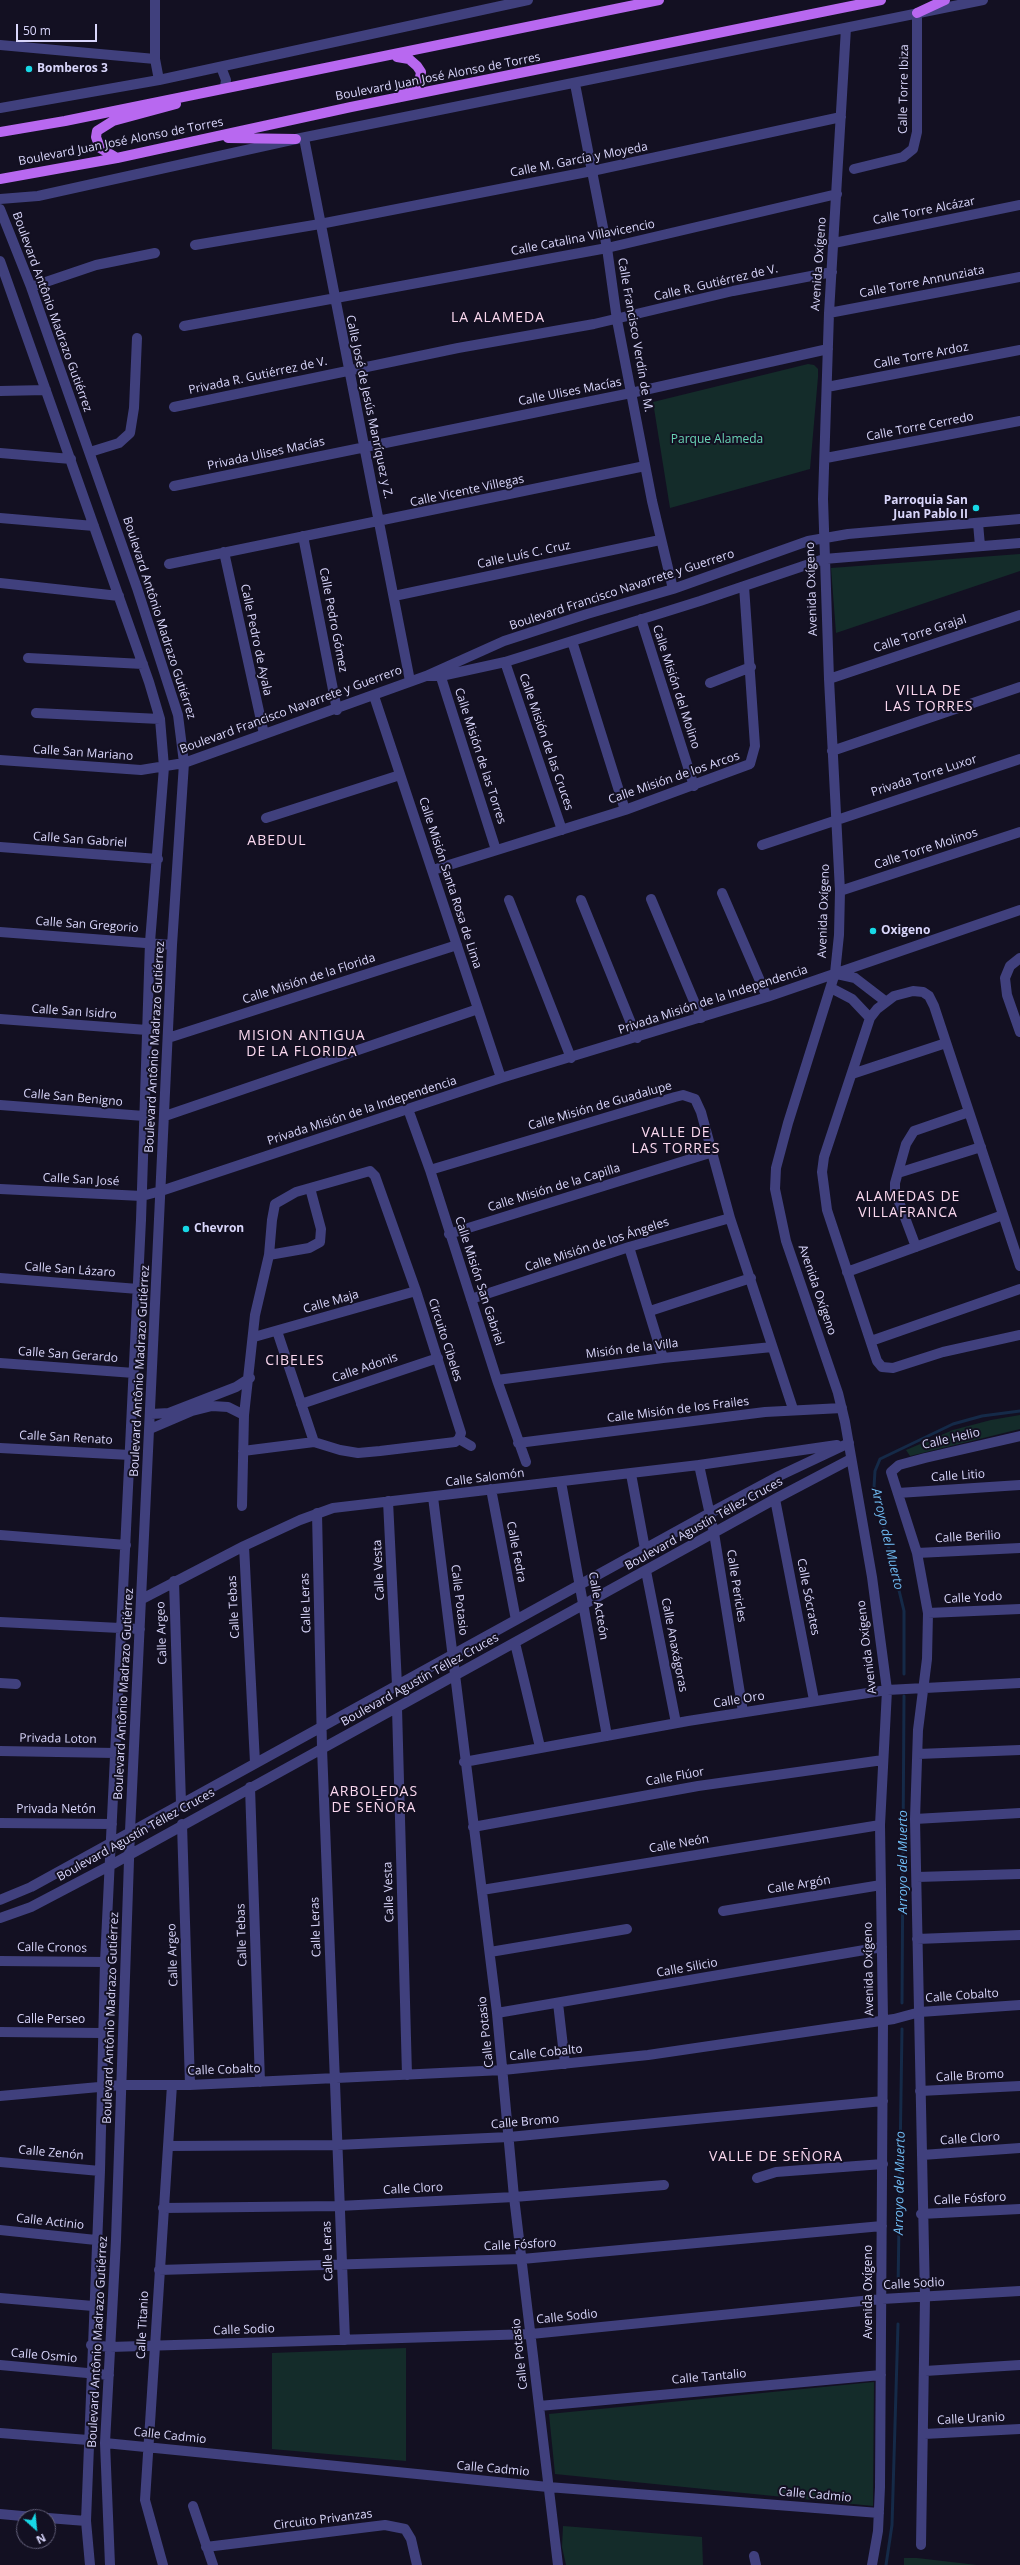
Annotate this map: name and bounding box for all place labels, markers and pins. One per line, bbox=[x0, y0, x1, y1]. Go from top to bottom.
place label: Bomberos 3 bbox=[37, 62, 108, 76]
marker: Bomberos 3 bbox=[24, 64, 34, 74]
place label: Parroquia San Juan Pablo II bbox=[884, 494, 968, 522]
marker: Parroquia San Juan Pablo II bbox=[971, 503, 981, 513]
place label: Oxigeno bbox=[881, 924, 930, 938]
marker: Oxigeno bbox=[868, 926, 878, 936]
place label: Chevron bbox=[194, 1222, 244, 1236]
marker: Chevron bbox=[181, 1224, 191, 1234]

